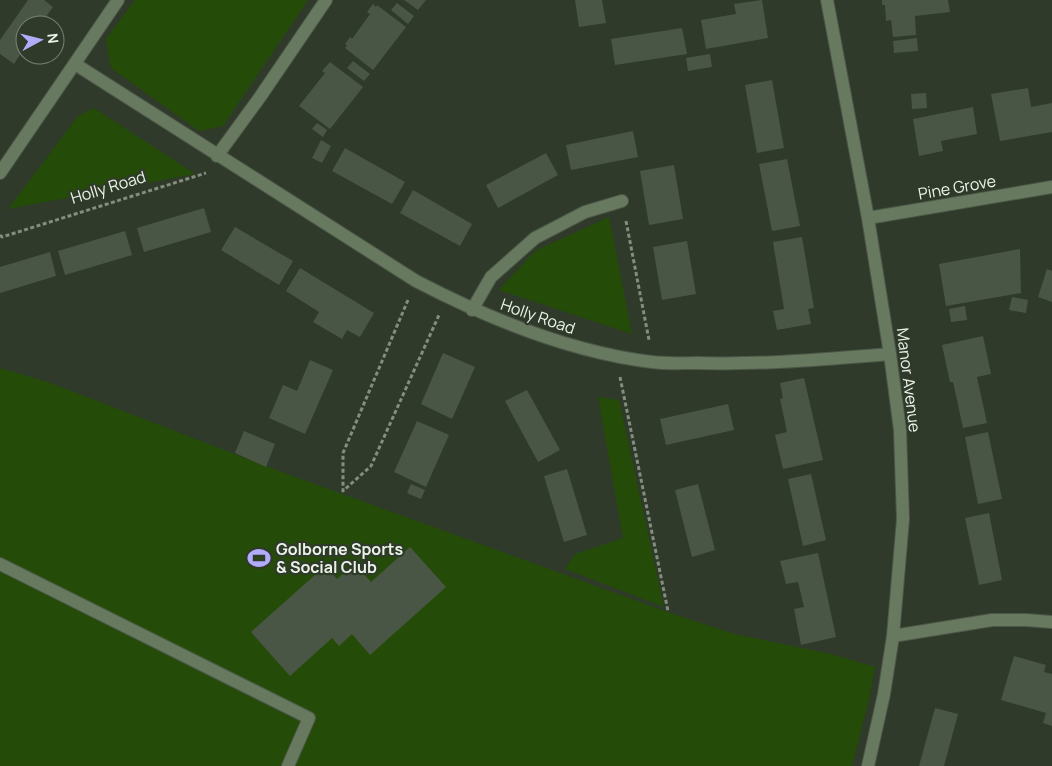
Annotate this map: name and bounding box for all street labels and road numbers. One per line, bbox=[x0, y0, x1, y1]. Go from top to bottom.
street label: Holly Road bbox=[68, 165, 148, 209]
street label: Pine Grove bbox=[916, 169, 998, 205]
street label: Holly Road bbox=[498, 293, 578, 339]
street label: Manor Avenue bbox=[892, 327, 926, 433]

